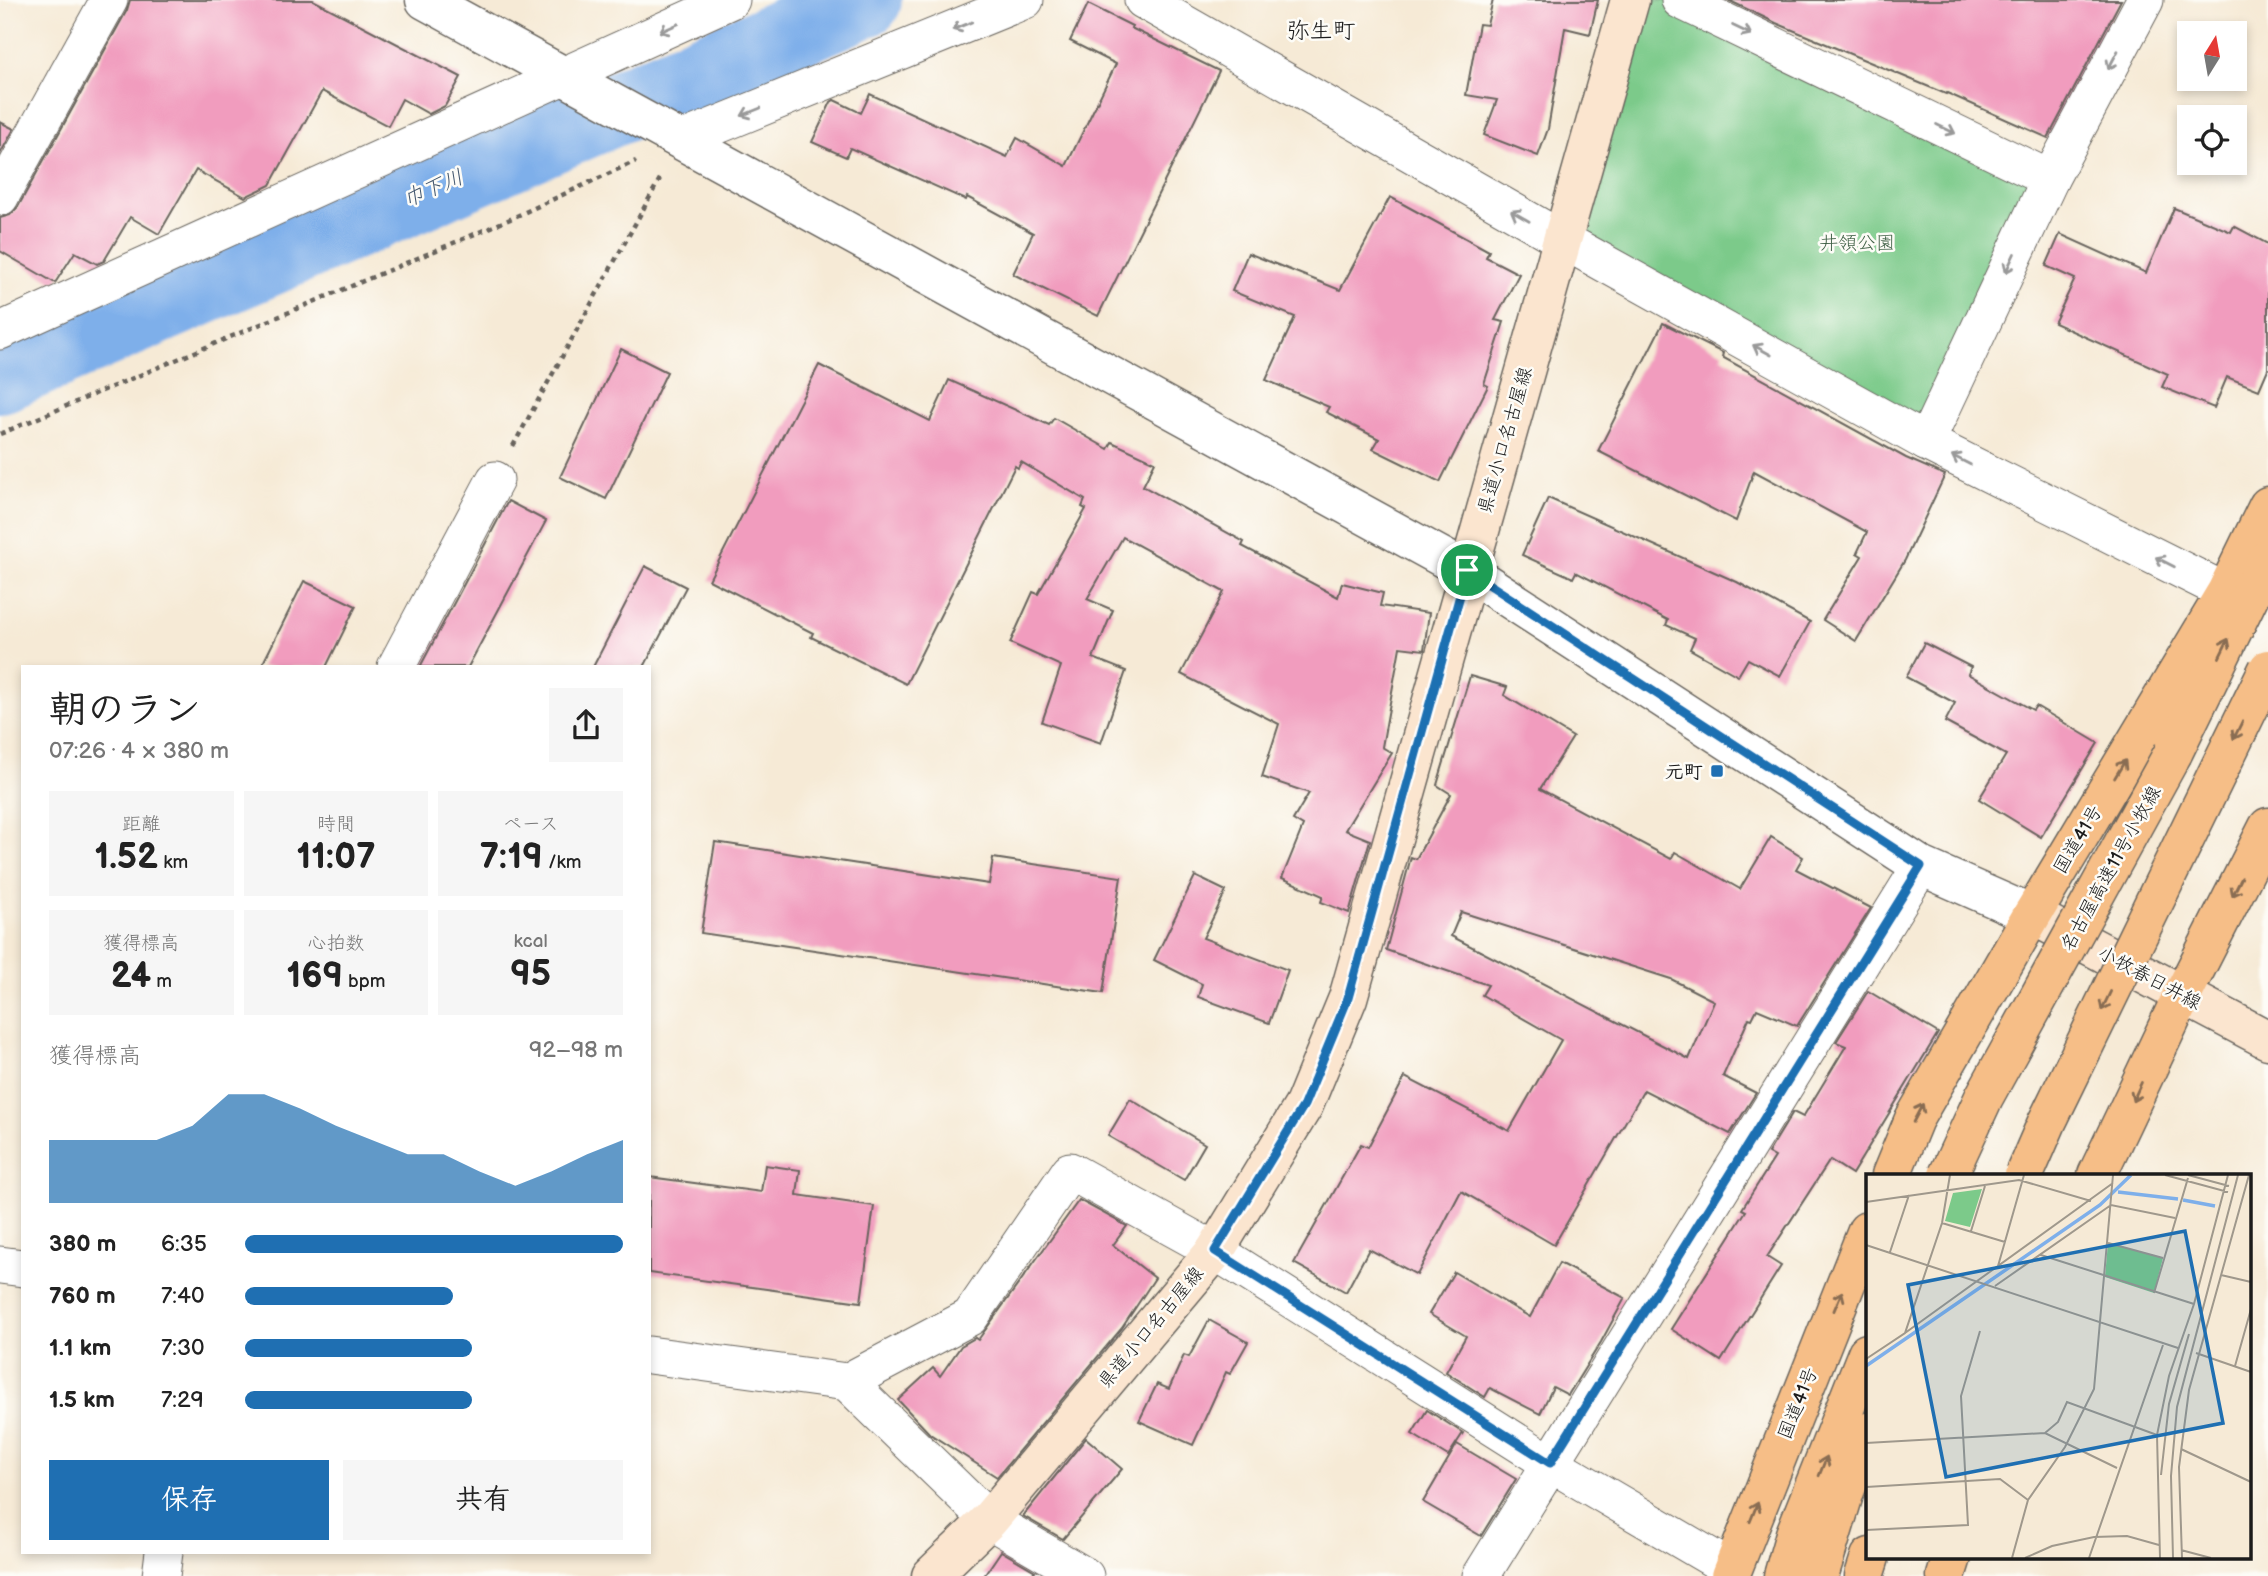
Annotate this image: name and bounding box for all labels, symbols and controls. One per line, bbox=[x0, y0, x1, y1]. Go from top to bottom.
district label: 弥生町 bbox=[1287, 17, 1356, 45]
one-way arrow bbox=[951, 20, 973, 33]
north arrow bbox=[2177, 21, 2247, 91]
map controls bbox=[2177, 21, 2247, 175]
one-way arrow bbox=[659, 22, 680, 35]
one-way arrow bbox=[1731, 24, 1752, 37]
one-way arrow bbox=[2106, 49, 2119, 70]
button: locate bbox=[2177, 105, 2247, 175]
one-way arrow bbox=[741, 106, 762, 119]
one-way arrow bbox=[1935, 122, 1956, 136]
water label: 巾下川 bbox=[399, 165, 467, 212]
one-way arrow bbox=[1511, 209, 1531, 223]
park label: 井領公園 bbox=[1819, 232, 1895, 255]
one-way arrow bbox=[2003, 252, 2016, 273]
one-way arrow bbox=[1752, 343, 1773, 356]
street label: 県道小口名古屋線 bbox=[1473, 364, 1537, 517]
one-way arrow bbox=[1951, 452, 1972, 466]
pin bbox=[1437, 540, 1497, 600]
icon: arrive bbox=[1448, 551, 1486, 589]
one-way arrow bbox=[2155, 554, 2176, 568]
one-way arrow bbox=[2218, 638, 2232, 659]
text: 朝のラン bbox=[49, 688, 201, 733]
button: share bbox=[549, 688, 623, 762]
one-way arrow bbox=[2231, 719, 2245, 740]
text: 07:26 · 4 × 380 m bbox=[49, 737, 229, 765]
one-way arrow bbox=[2113, 759, 2127, 779]
place label: 元町 bbox=[1665, 761, 1703, 784]
marker: 元町 bbox=[1709, 763, 1725, 779]
street label: 名古屋高速11号小牧線 bbox=[2056, 782, 2166, 956]
street label: 国道41号 bbox=[2049, 801, 2108, 878]
text: 距離 bbox=[122, 813, 160, 836]
text: 時間 bbox=[317, 813, 355, 836]
text: ペース bbox=[503, 813, 559, 836]
text: 1.52 bbox=[94, 836, 158, 879]
text: 11:07 bbox=[296, 836, 375, 879]
text: 7:19 bbox=[480, 836, 543, 879]
text: km bbox=[158, 851, 188, 874]
text: /km bbox=[543, 851, 582, 874]
one-way arrow bbox=[2230, 876, 2243, 897]
text: kcal bbox=[514, 930, 548, 953]
text: 獲得標高 bbox=[103, 932, 179, 955]
text: 心拍数 bbox=[307, 932, 365, 955]
street label: 小牧春日井線 bbox=[2094, 941, 2205, 1015]
text: 95 bbox=[510, 953, 551, 996]
text: 24 bbox=[111, 955, 151, 998]
text: 169 bbox=[286, 955, 343, 998]
text: m bbox=[151, 970, 172, 993]
text: bpm bbox=[343, 970, 386, 993]
one-way arrow bbox=[2099, 990, 2113, 1011]
text: 92–98 m bbox=[529, 1036, 623, 1064]
text: 獲得標高 bbox=[49, 1042, 141, 1070]
one-way arrow bbox=[2130, 1080, 2143, 1102]
one-way arrow bbox=[1912, 1103, 1925, 1124]
inset map bbox=[1866, 1174, 2250, 1558]
text: 380 m bbox=[49, 1230, 116, 1258]
text: 6:35 bbox=[161, 1230, 207, 1258]
street label: 県道小口名古屋線 bbox=[1093, 1262, 1209, 1394]
text: 760 m bbox=[49, 1282, 116, 1310]
text: 7:40 bbox=[161, 1282, 205, 1310]
one-way arrow bbox=[1832, 1291, 1845, 1312]
text: 1.1 km bbox=[49, 1334, 111, 1362]
text: 7:30 bbox=[161, 1334, 205, 1362]
street label: 国道41号 bbox=[1774, 1364, 1823, 1443]
text: 1.5 km bbox=[49, 1386, 115, 1414]
text: 7:29 bbox=[161, 1386, 204, 1414]
one-way arrow bbox=[1817, 1455, 1830, 1477]
button: 保存 bbox=[49, 1460, 329, 1540]
button: 共有 bbox=[343, 1460, 623, 1540]
one-way arrow bbox=[1748, 1502, 1761, 1524]

